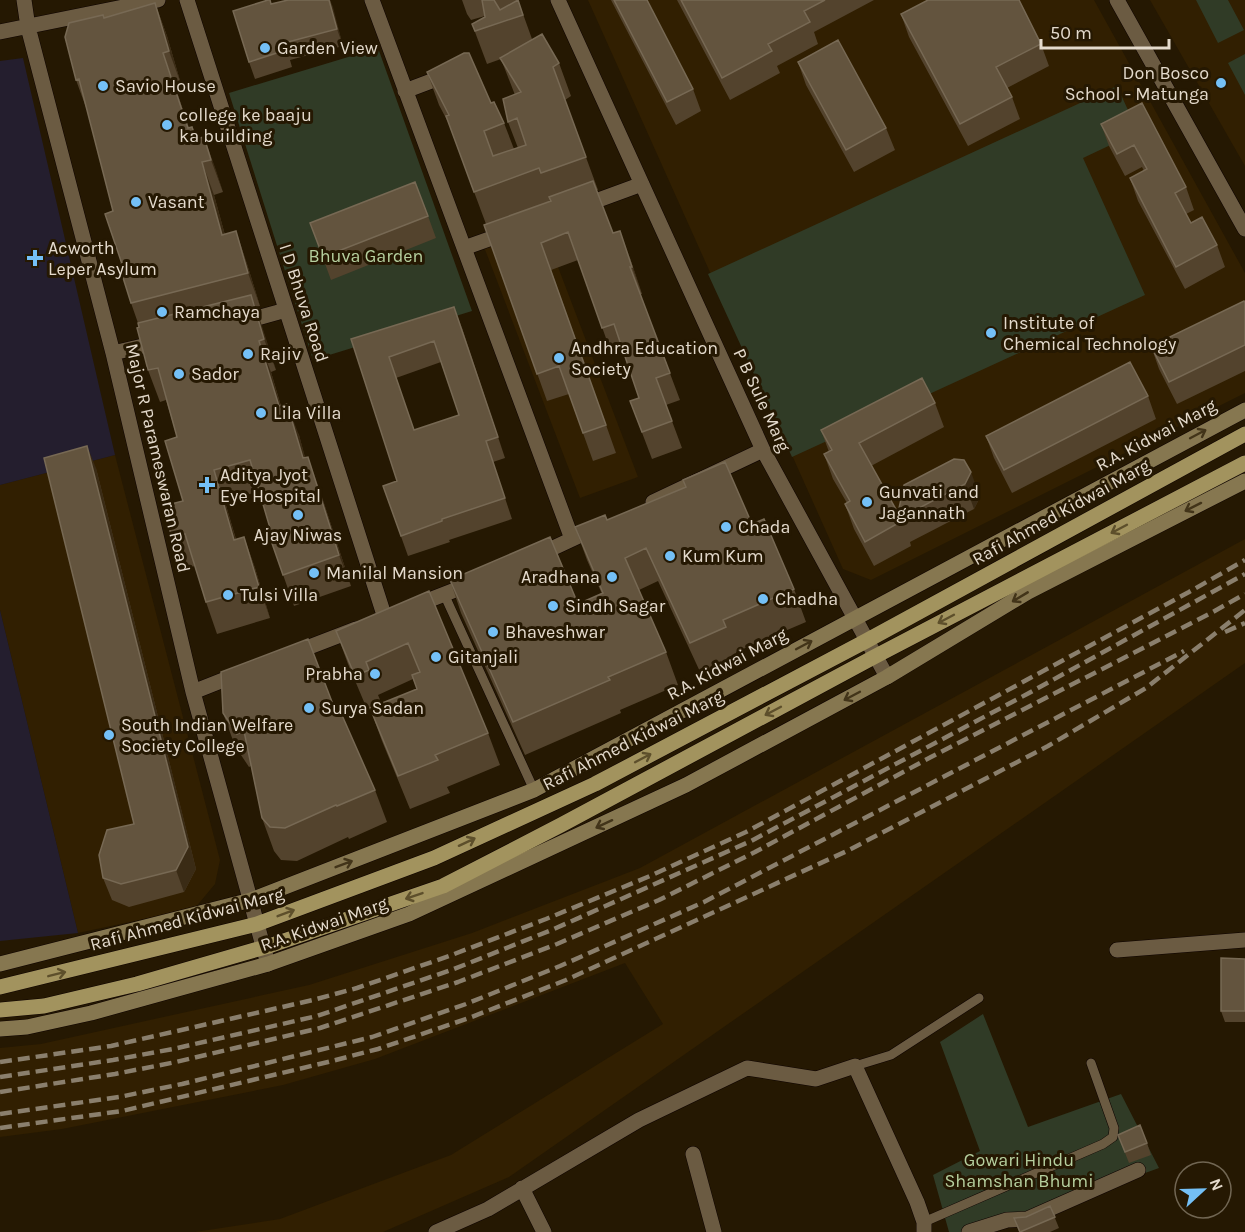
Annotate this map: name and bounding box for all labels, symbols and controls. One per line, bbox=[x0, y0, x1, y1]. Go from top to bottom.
scale bar bbox=[1041, 12, 1168, 50]
text: 50 m bbox=[1050, 22, 1092, 44]
place label: Garden View bbox=[277, 37, 378, 59]
marker: Garden View bbox=[258, 41, 272, 55]
place label: Don Bosco School - Matunga bbox=[1065, 62, 1209, 105]
place label: Savio House bbox=[115, 75, 216, 97]
marker: Don Bosco School - Matunga bbox=[1214, 76, 1228, 90]
marker: Savio House bbox=[96, 79, 110, 93]
place label: college ke baaju ka building bbox=[179, 104, 312, 147]
marker: college ke baaju ka building bbox=[160, 118, 174, 132]
place label: Vasant bbox=[148, 191, 205, 213]
marker: Vasant bbox=[129, 195, 143, 209]
place label: Acworth Leper Asylum bbox=[48, 237, 157, 280]
street label: I D Bhuva Road bbox=[275, 241, 333, 365]
park label: Bhuva Garden bbox=[309, 245, 423, 267]
marker: Acworth Leper Asylum bbox=[26, 249, 44, 267]
place label: Ramchaya bbox=[174, 301, 260, 323]
marker: Ramchaya bbox=[155, 305, 169, 319]
place label: Institute of Chemical Technology bbox=[1003, 312, 1177, 355]
marker: Institute of Chemical Technology bbox=[984, 326, 998, 340]
place label: Andhra Education Society bbox=[571, 337, 718, 380]
street label: Major R Parameswaran Road bbox=[121, 341, 195, 575]
place label: Rajiv bbox=[260, 343, 301, 365]
street label: P B Sule Marg bbox=[728, 345, 796, 455]
marker: Rajiv bbox=[241, 347, 255, 361]
marker: Andhra Education Society bbox=[552, 351, 566, 365]
place label: Sador bbox=[191, 363, 239, 385]
marker: Sador bbox=[172, 367, 186, 381]
street label: R.A. Kidwai Marg bbox=[1092, 394, 1220, 476]
place label: Lila Villa bbox=[273, 402, 341, 424]
marker: Lila Villa bbox=[254, 406, 268, 420]
one-way arrow bbox=[1189, 428, 1207, 440]
street label: Rafi Ahmed Kidwai Marg bbox=[968, 454, 1154, 570]
place label: Aditya Jyot Eye Hospital bbox=[220, 464, 321, 507]
marker: Aditya Jyot Eye Hospital bbox=[198, 476, 216, 494]
place label: Gunvati and Jagannath bbox=[879, 481, 979, 524]
marker: Gunvati and Jagannath bbox=[860, 495, 874, 509]
one-way arrow bbox=[1184, 502, 1202, 514]
marker: Ajay Niwas bbox=[291, 508, 305, 522]
place label: Chada bbox=[738, 516, 790, 538]
marker: Chada bbox=[719, 520, 733, 534]
place label: Ajay Niwas bbox=[254, 524, 342, 546]
one-way arrow bbox=[1110, 524, 1128, 535]
place label: Kum Kum bbox=[682, 545, 764, 567]
marker: Kum Kum bbox=[663, 549, 677, 563]
place label: Manilal Mansion bbox=[326, 562, 463, 584]
marker: Manilal Mansion bbox=[307, 566, 321, 580]
place label: Aradhana bbox=[521, 566, 600, 588]
marker: Aradhana bbox=[605, 570, 619, 584]
place label: Tulsi Villa bbox=[240, 584, 318, 606]
marker: Tulsi Villa bbox=[221, 588, 235, 602]
place label: Chadha bbox=[775, 588, 838, 610]
marker: Chadha bbox=[756, 592, 770, 606]
one-way arrow bbox=[1012, 592, 1029, 604]
place label: Sindh Sagar bbox=[565, 595, 666, 617]
marker: Sindh Sagar bbox=[546, 599, 560, 613]
one-way arrow bbox=[937, 614, 955, 625]
place label: Bhaveshwar bbox=[505, 621, 606, 643]
street label: R.A. Kidwai Marg bbox=[663, 623, 791, 705]
marker: Bhaveshwar bbox=[486, 625, 500, 639]
one-way arrow bbox=[795, 639, 812, 651]
place label: Gitanjali bbox=[448, 646, 518, 668]
marker: Gitanjali bbox=[429, 650, 443, 664]
place label: Prabha bbox=[305, 663, 363, 685]
marker: Prabha bbox=[368, 667, 382, 681]
street label: Rafi Ahmed Kidwai Marg bbox=[539, 685, 727, 795]
one-way arrow bbox=[844, 690, 861, 702]
place label: Surya Sadan bbox=[321, 697, 424, 719]
marker: Surya Sadan bbox=[302, 701, 316, 715]
one-way arrow bbox=[765, 706, 783, 717]
place label: South Indian Welfare Society College bbox=[121, 714, 293, 757]
marker: South Indian Welfare Society College bbox=[102, 728, 116, 742]
one-way arrow bbox=[634, 752, 652, 763]
one-way arrow bbox=[595, 818, 613, 830]
one-way arrow bbox=[458, 836, 476, 847]
one-way arrow bbox=[334, 858, 353, 869]
street label: Rafi Ahmed Kidwai Marg bbox=[88, 882, 286, 956]
one-way arrow bbox=[405, 891, 424, 902]
street label: R.A. Kidwai Marg bbox=[257, 892, 391, 956]
one-way arrow bbox=[276, 907, 295, 918]
one-way arrow bbox=[47, 967, 66, 979]
park label: Gowari Hindu Shamshan Bhumi bbox=[944, 1149, 1094, 1192]
north arrow bbox=[1173, 1160, 1233, 1220]
text: N bbox=[1205, 1176, 1227, 1193]

